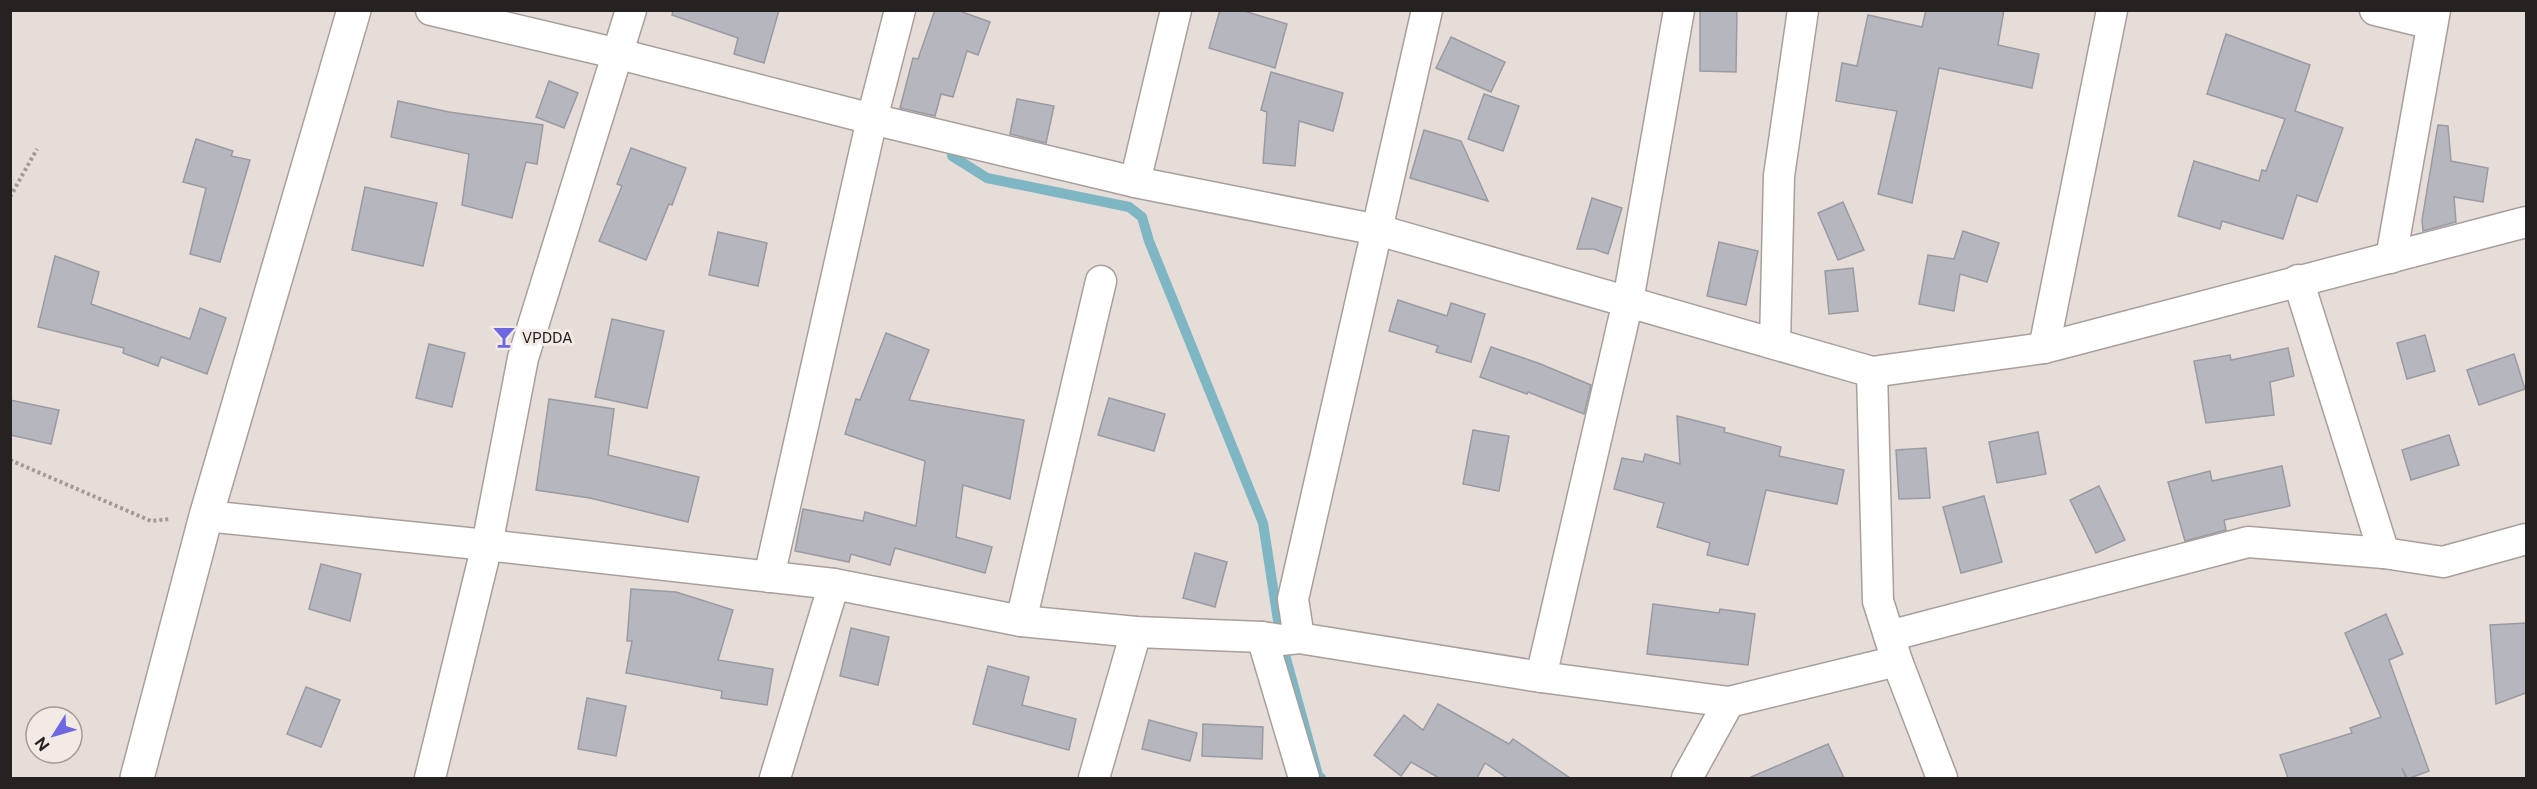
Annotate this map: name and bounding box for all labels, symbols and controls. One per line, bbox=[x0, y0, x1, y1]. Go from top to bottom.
bar icon: VPDDA bbox=[491, 324, 517, 350]
place label: VPDDA bbox=[522, 329, 573, 346]
north arrow bbox=[24, 705, 84, 765]
text: N bbox=[31, 733, 54, 754]

